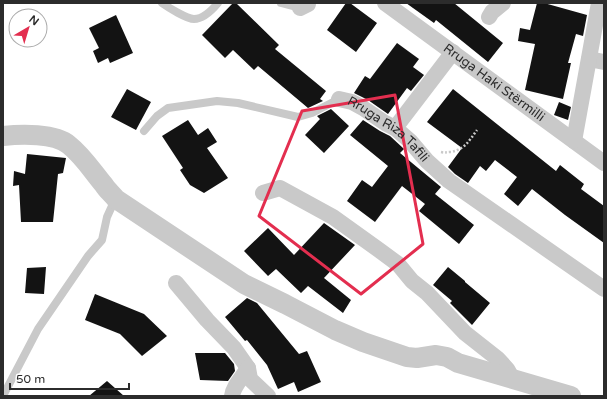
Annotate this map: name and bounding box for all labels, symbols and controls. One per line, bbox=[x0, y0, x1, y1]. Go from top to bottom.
north arrow bbox=[8, 8, 48, 48]
text: N bbox=[26, 13, 41, 28]
street label: Rruga Haki Stërmilli bbox=[440, 40, 548, 125]
street label: Rruga Riza Tafili bbox=[345, 93, 432, 165]
scale bar bbox=[10, 365, 129, 391]
text: 50 m bbox=[16, 372, 45, 386]

